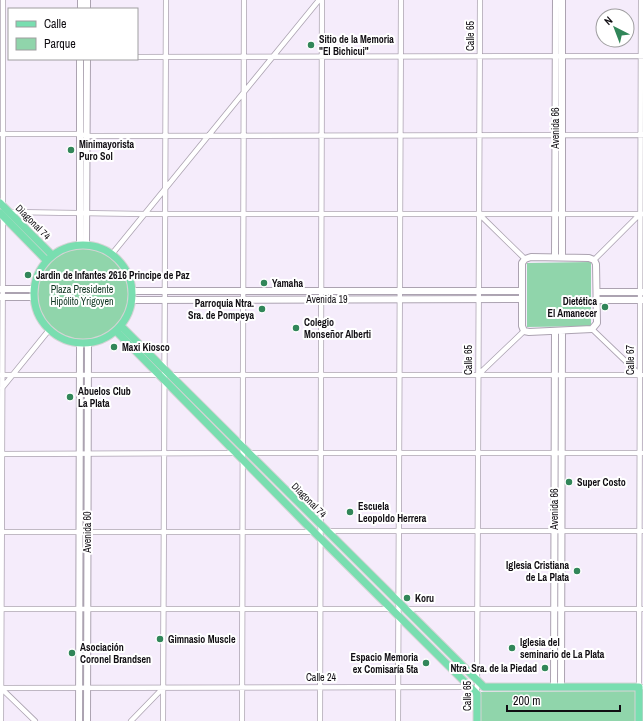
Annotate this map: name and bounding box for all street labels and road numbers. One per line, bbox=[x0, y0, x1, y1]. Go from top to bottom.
street label: Calle 65 bbox=[464, 21, 477, 51]
street label: Avenida 66 bbox=[549, 107, 562, 150]
street label: Diagonal 74 bbox=[13, 202, 54, 243]
street label: Avenida 19 bbox=[305, 293, 348, 306]
street label: Calle 65 bbox=[462, 345, 475, 375]
street label: Calle 67 bbox=[624, 345, 637, 375]
street label: Diagonal 74 bbox=[289, 480, 330, 521]
street label: Avenida 66 bbox=[548, 488, 561, 531]
street label: Avenida 60 bbox=[81, 511, 94, 554]
street label: Calle 24 bbox=[306, 671, 336, 684]
street label: Calle 65 bbox=[461, 681, 474, 711]

